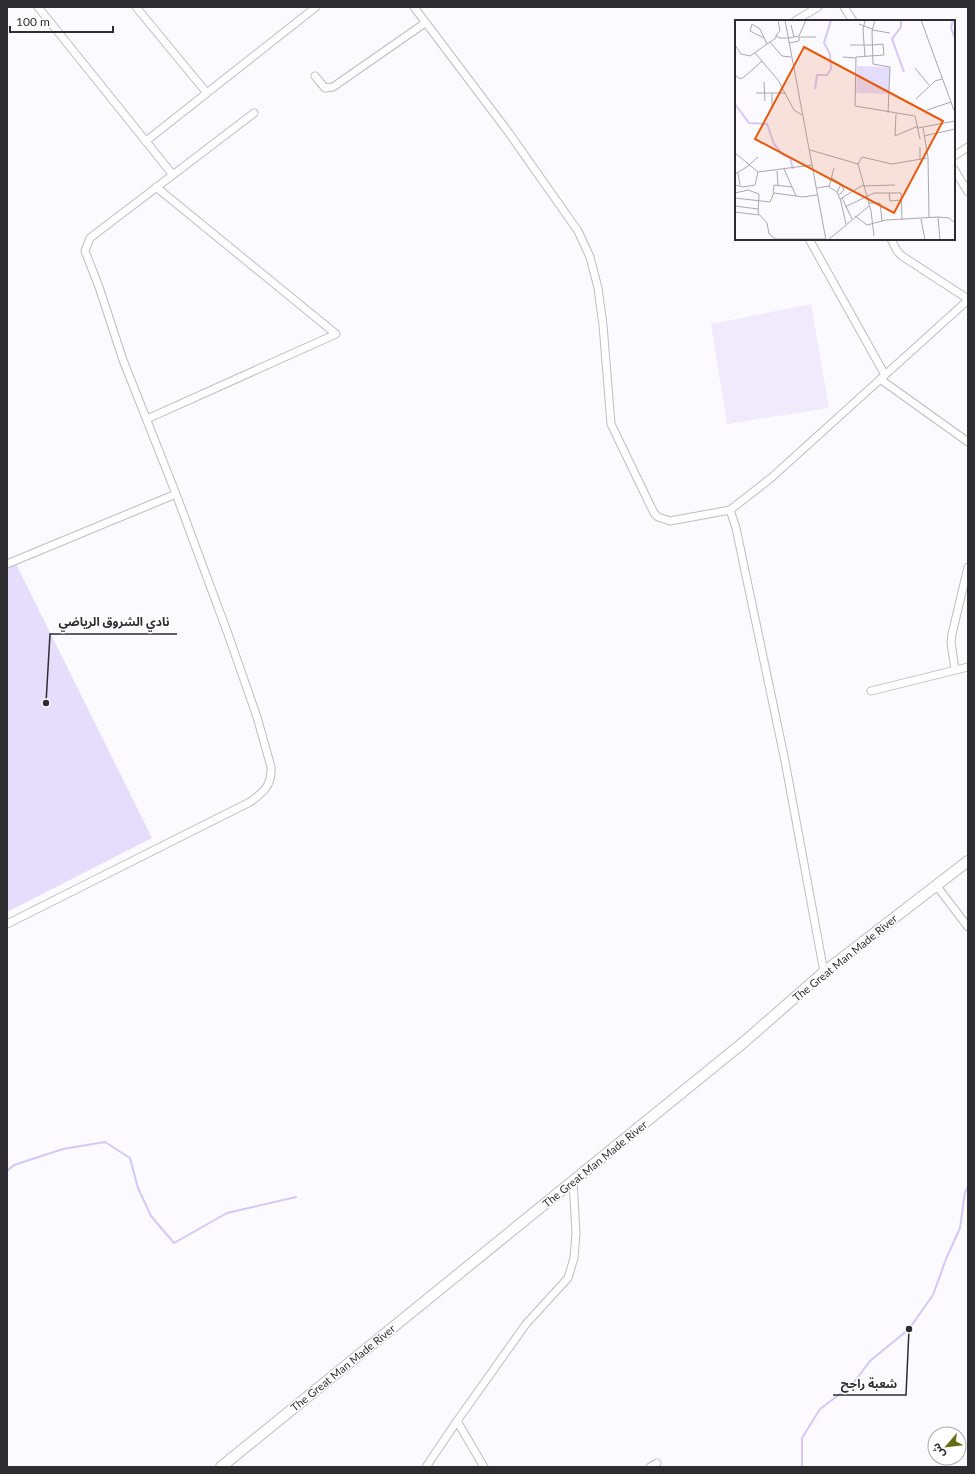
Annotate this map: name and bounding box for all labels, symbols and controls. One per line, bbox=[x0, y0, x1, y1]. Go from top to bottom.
scale bar bbox=[10, 8, 113, 34]
text: 100 m bbox=[16, 14, 50, 29]
inset map bbox=[735, 20, 955, 240]
callout: نادي الشروق الرياضي bbox=[50, 610, 177, 634]
text: نادي الشروق الرياضي bbox=[58, 614, 170, 632]
street label: The Great Man Made River bbox=[790, 912, 899, 1004]
street label: The Great Man Made River bbox=[540, 1118, 649, 1210]
street label: The Great Man Made River bbox=[288, 1322, 397, 1414]
callout: شعبة راجح bbox=[833, 1371, 906, 1395]
text: شعبة راجح bbox=[841, 1376, 897, 1393]
north arrow bbox=[927, 1426, 967, 1466]
text: ش bbox=[928, 1441, 948, 1461]

